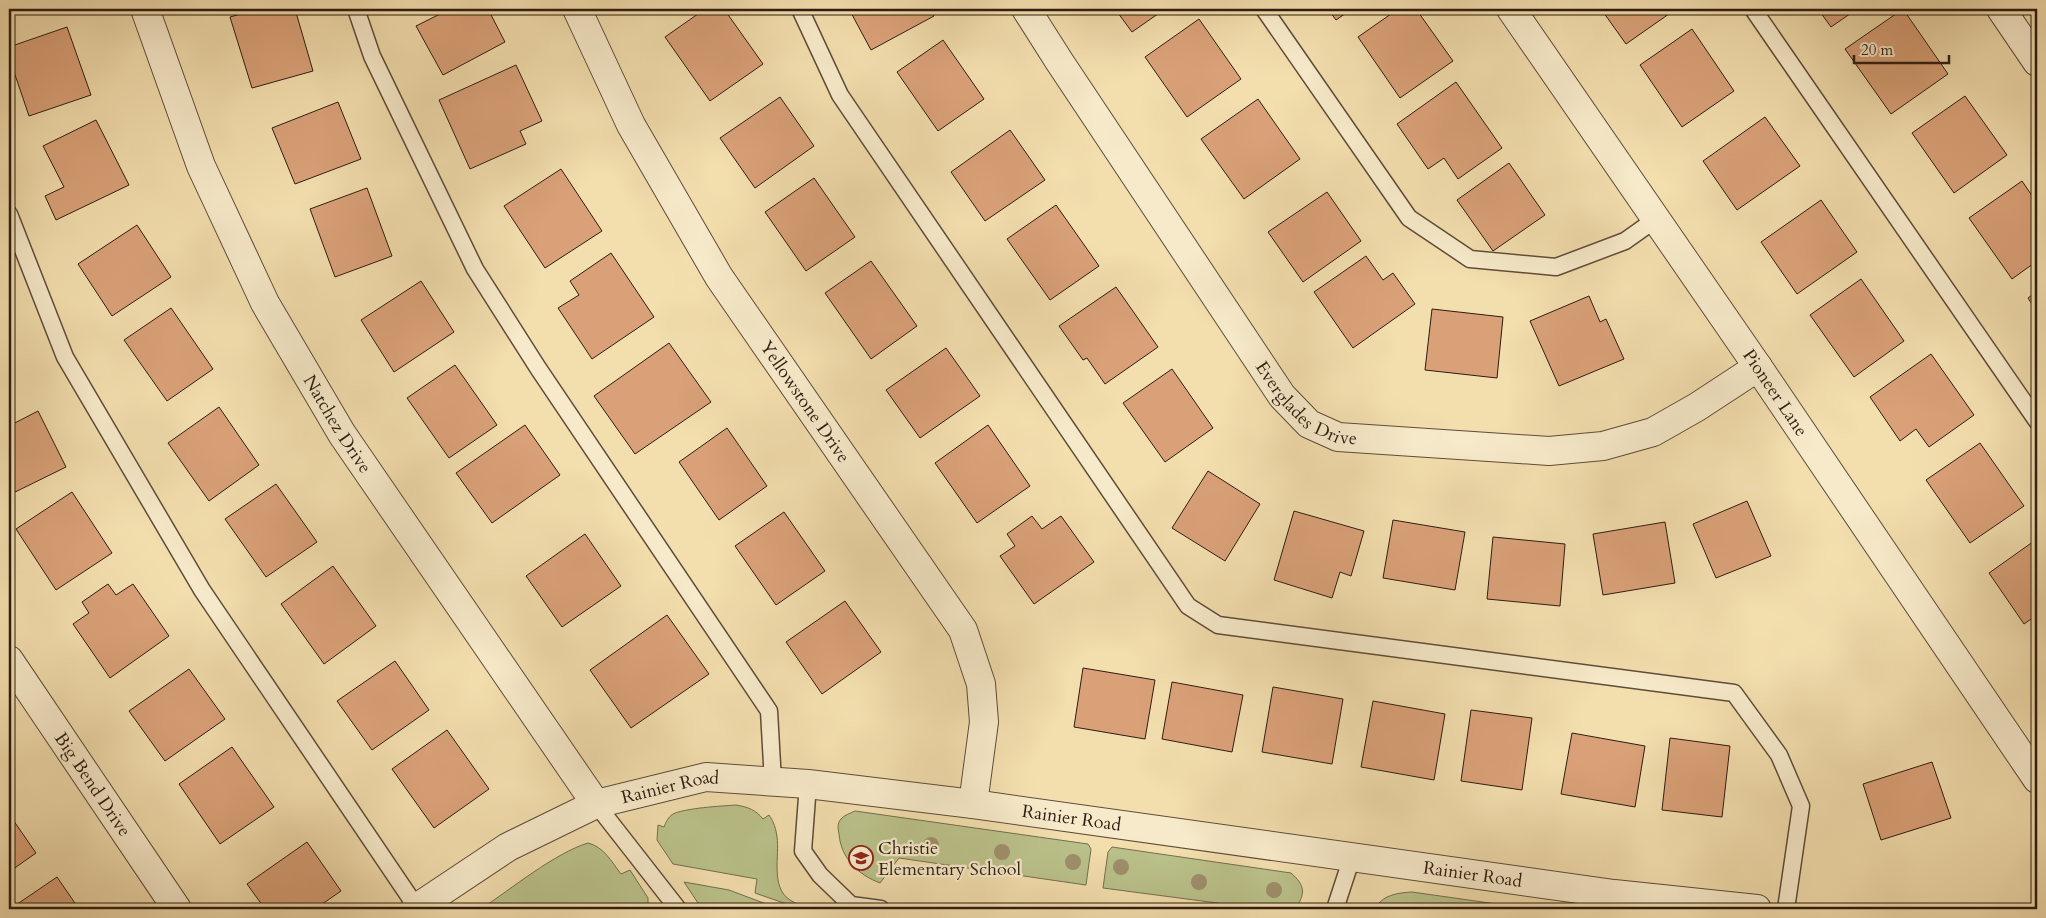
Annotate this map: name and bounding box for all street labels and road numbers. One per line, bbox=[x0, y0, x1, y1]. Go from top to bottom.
street label: Yellowstone Drive bbox=[754, 336, 856, 468]
street label: Pioneer Lane bbox=[1736, 344, 1814, 442]
street label: Everglades Drive bbox=[1249, 356, 1358, 451]
street label: Natchez Drive bbox=[297, 370, 377, 478]
street label: Big Bend Drive bbox=[48, 728, 137, 842]
street label: Rainier Road bbox=[619, 764, 720, 810]
street label: Rainier Road bbox=[1020, 799, 1123, 838]
street label: Rainier Road bbox=[1421, 855, 1524, 894]

